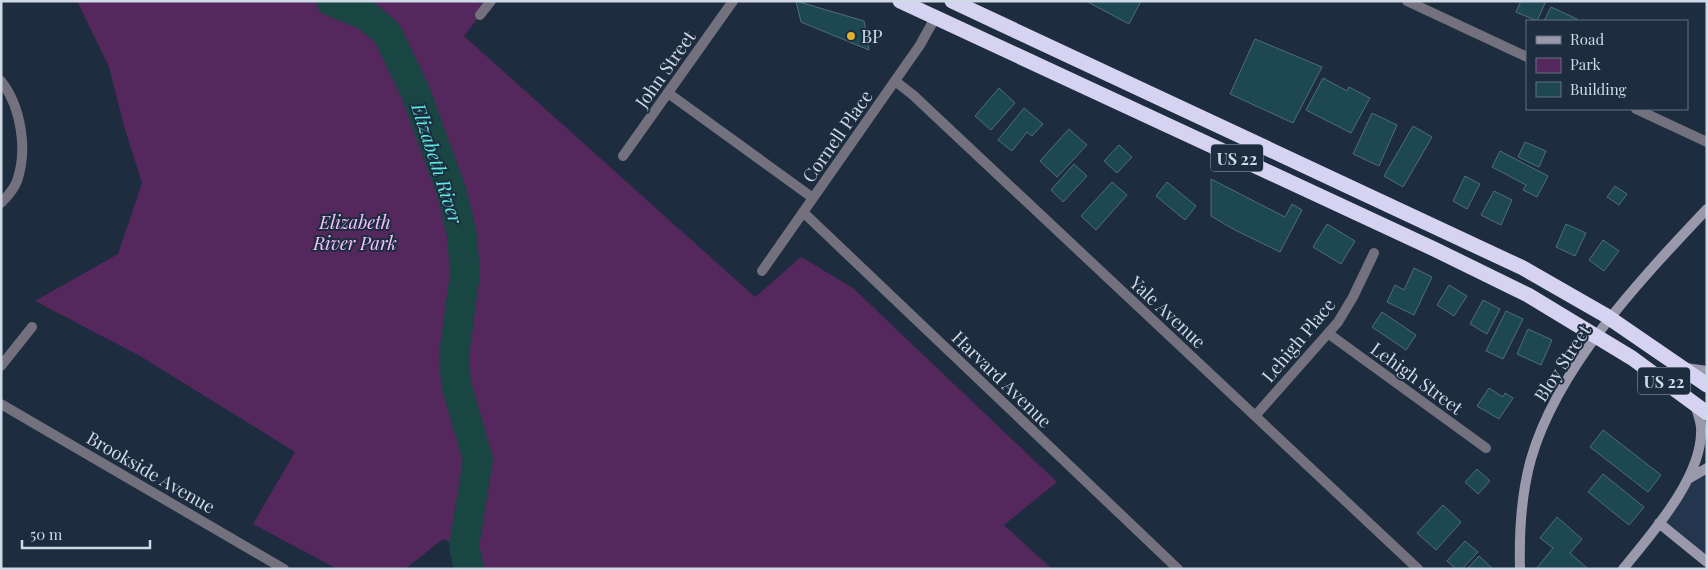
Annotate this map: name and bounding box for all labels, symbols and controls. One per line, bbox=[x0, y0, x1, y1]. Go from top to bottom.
legend bbox=[1526, 20, 1688, 110]
place label: BP bbox=[861, 24, 883, 48]
street label: John Street bbox=[629, 25, 701, 113]
text: Road bbox=[1570, 29, 1604, 49]
marker: BP bbox=[845, 30, 857, 42]
text: Park bbox=[1570, 54, 1602, 74]
text: Building bbox=[1570, 79, 1627, 99]
street label: Cornell Place bbox=[796, 85, 878, 187]
water label: Elizabeth River bbox=[406, 99, 470, 227]
road number: US 22 bbox=[1211, 144, 1263, 172]
park label: Elizabeth River Park bbox=[312, 210, 397, 255]
street label: Yale Avenue bbox=[1124, 270, 1211, 353]
street label: Lehigh Place bbox=[1256, 293, 1340, 387]
street label: Bloy Street bbox=[1528, 319, 1596, 406]
street label: Harvard Avenue bbox=[947, 325, 1057, 433]
street label: Lehigh Street bbox=[1366, 336, 1468, 420]
road number: US 22 bbox=[1638, 368, 1690, 394]
street label: Brookside Avenue bbox=[82, 426, 220, 518]
scale bar bbox=[22, 518, 150, 550]
text: 50 m bbox=[30, 524, 63, 544]

